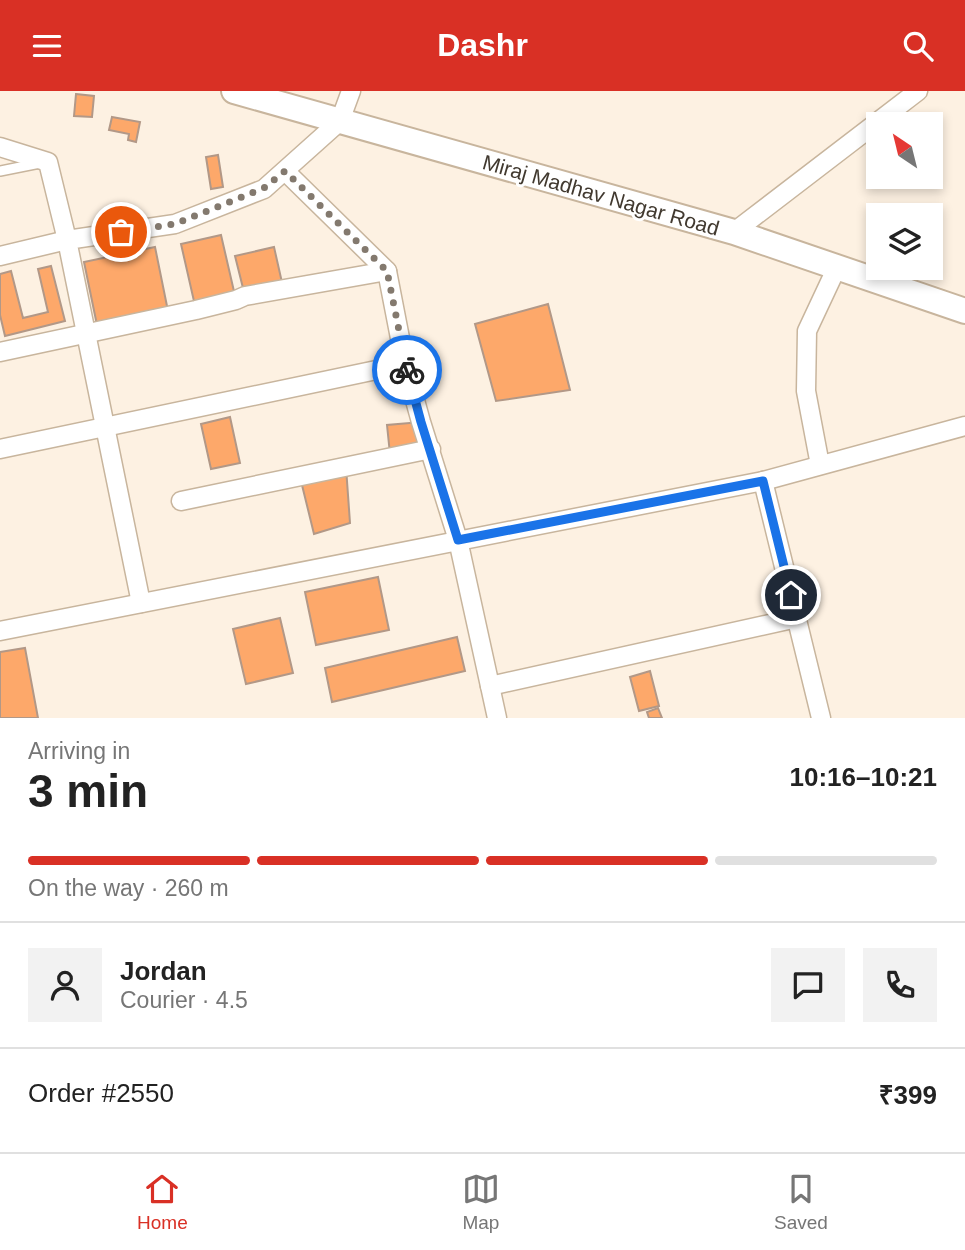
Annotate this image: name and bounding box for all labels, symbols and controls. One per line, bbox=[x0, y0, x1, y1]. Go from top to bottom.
icon: menu bbox=[28, 27, 66, 65]
text: Dashr bbox=[437, 27, 528, 63]
icon: search bbox=[899, 27, 937, 65]
north arrow bbox=[866, 112, 943, 189]
map controls bbox=[866, 112, 943, 280]
street label: Miraj Madhav Nagar Road bbox=[480, 150, 722, 240]
pin bbox=[91, 202, 151, 262]
button: layers bbox=[866, 203, 943, 280]
icon: bag bbox=[102, 213, 140, 251]
courier bbox=[372, 335, 442, 405]
icon: bike bbox=[388, 351, 426, 389]
pin bbox=[761, 565, 821, 625]
icon: home bbox=[772, 576, 810, 614]
text: Arriving in bbox=[28, 738, 130, 764]
text: 10:16–10:21 bbox=[790, 762, 937, 792]
text: 3 min bbox=[28, 765, 148, 817]
text: On the way · 260 m bbox=[28, 875, 229, 901]
button: person bbox=[28, 948, 102, 1022]
button: chat bbox=[771, 948, 845, 1022]
button: phone bbox=[863, 948, 937, 1022]
text: Jordan bbox=[120, 956, 207, 986]
text: Courier · 4.5 bbox=[120, 987, 248, 1013]
text: Order #2550 bbox=[28, 1078, 174, 1108]
text: ₹399 bbox=[879, 1080, 937, 1110]
tab: Home bbox=[137, 1170, 188, 1234]
tab: Map bbox=[462, 1170, 500, 1234]
tab: Saved bbox=[774, 1170, 828, 1234]

